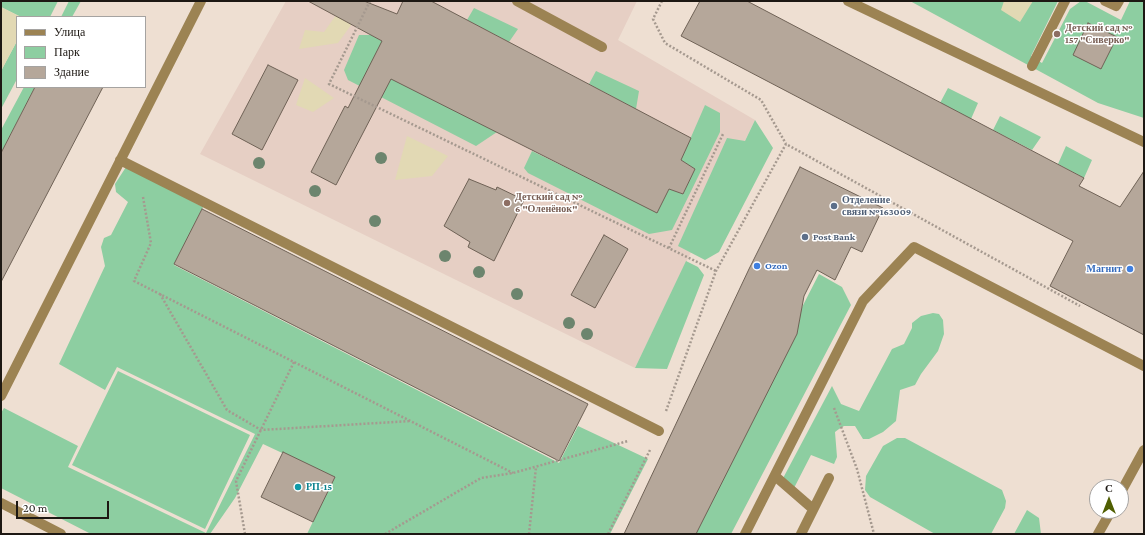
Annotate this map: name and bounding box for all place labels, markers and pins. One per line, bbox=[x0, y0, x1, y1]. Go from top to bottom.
place label: Детский сад № 157 "Сиверко" bbox=[1065, 22, 1132, 46]
marker: Детский сад № 157 "Сиверко" bbox=[1052, 29, 1062, 39]
place label: Детский сад № 6 "Оленёнок" bbox=[515, 191, 582, 214]
place label: Отделение связи №163009 bbox=[842, 194, 911, 218]
marker: Детский сад № 6 "Оленёнок" bbox=[502, 198, 512, 208]
marker: Отделение связи №163009 bbox=[829, 201, 839, 211]
place label: Post Bank bbox=[813, 231, 855, 243]
marker: Post Bank bbox=[800, 232, 810, 242]
place label: Ozon bbox=[765, 260, 787, 272]
marker: Ozon bbox=[752, 261, 762, 271]
place label: Магнит bbox=[1087, 263, 1122, 275]
marker: Магнит bbox=[1125, 264, 1135, 274]
place label: РП-15 bbox=[306, 481, 332, 493]
marker: РП-15 bbox=[293, 482, 303, 492]

